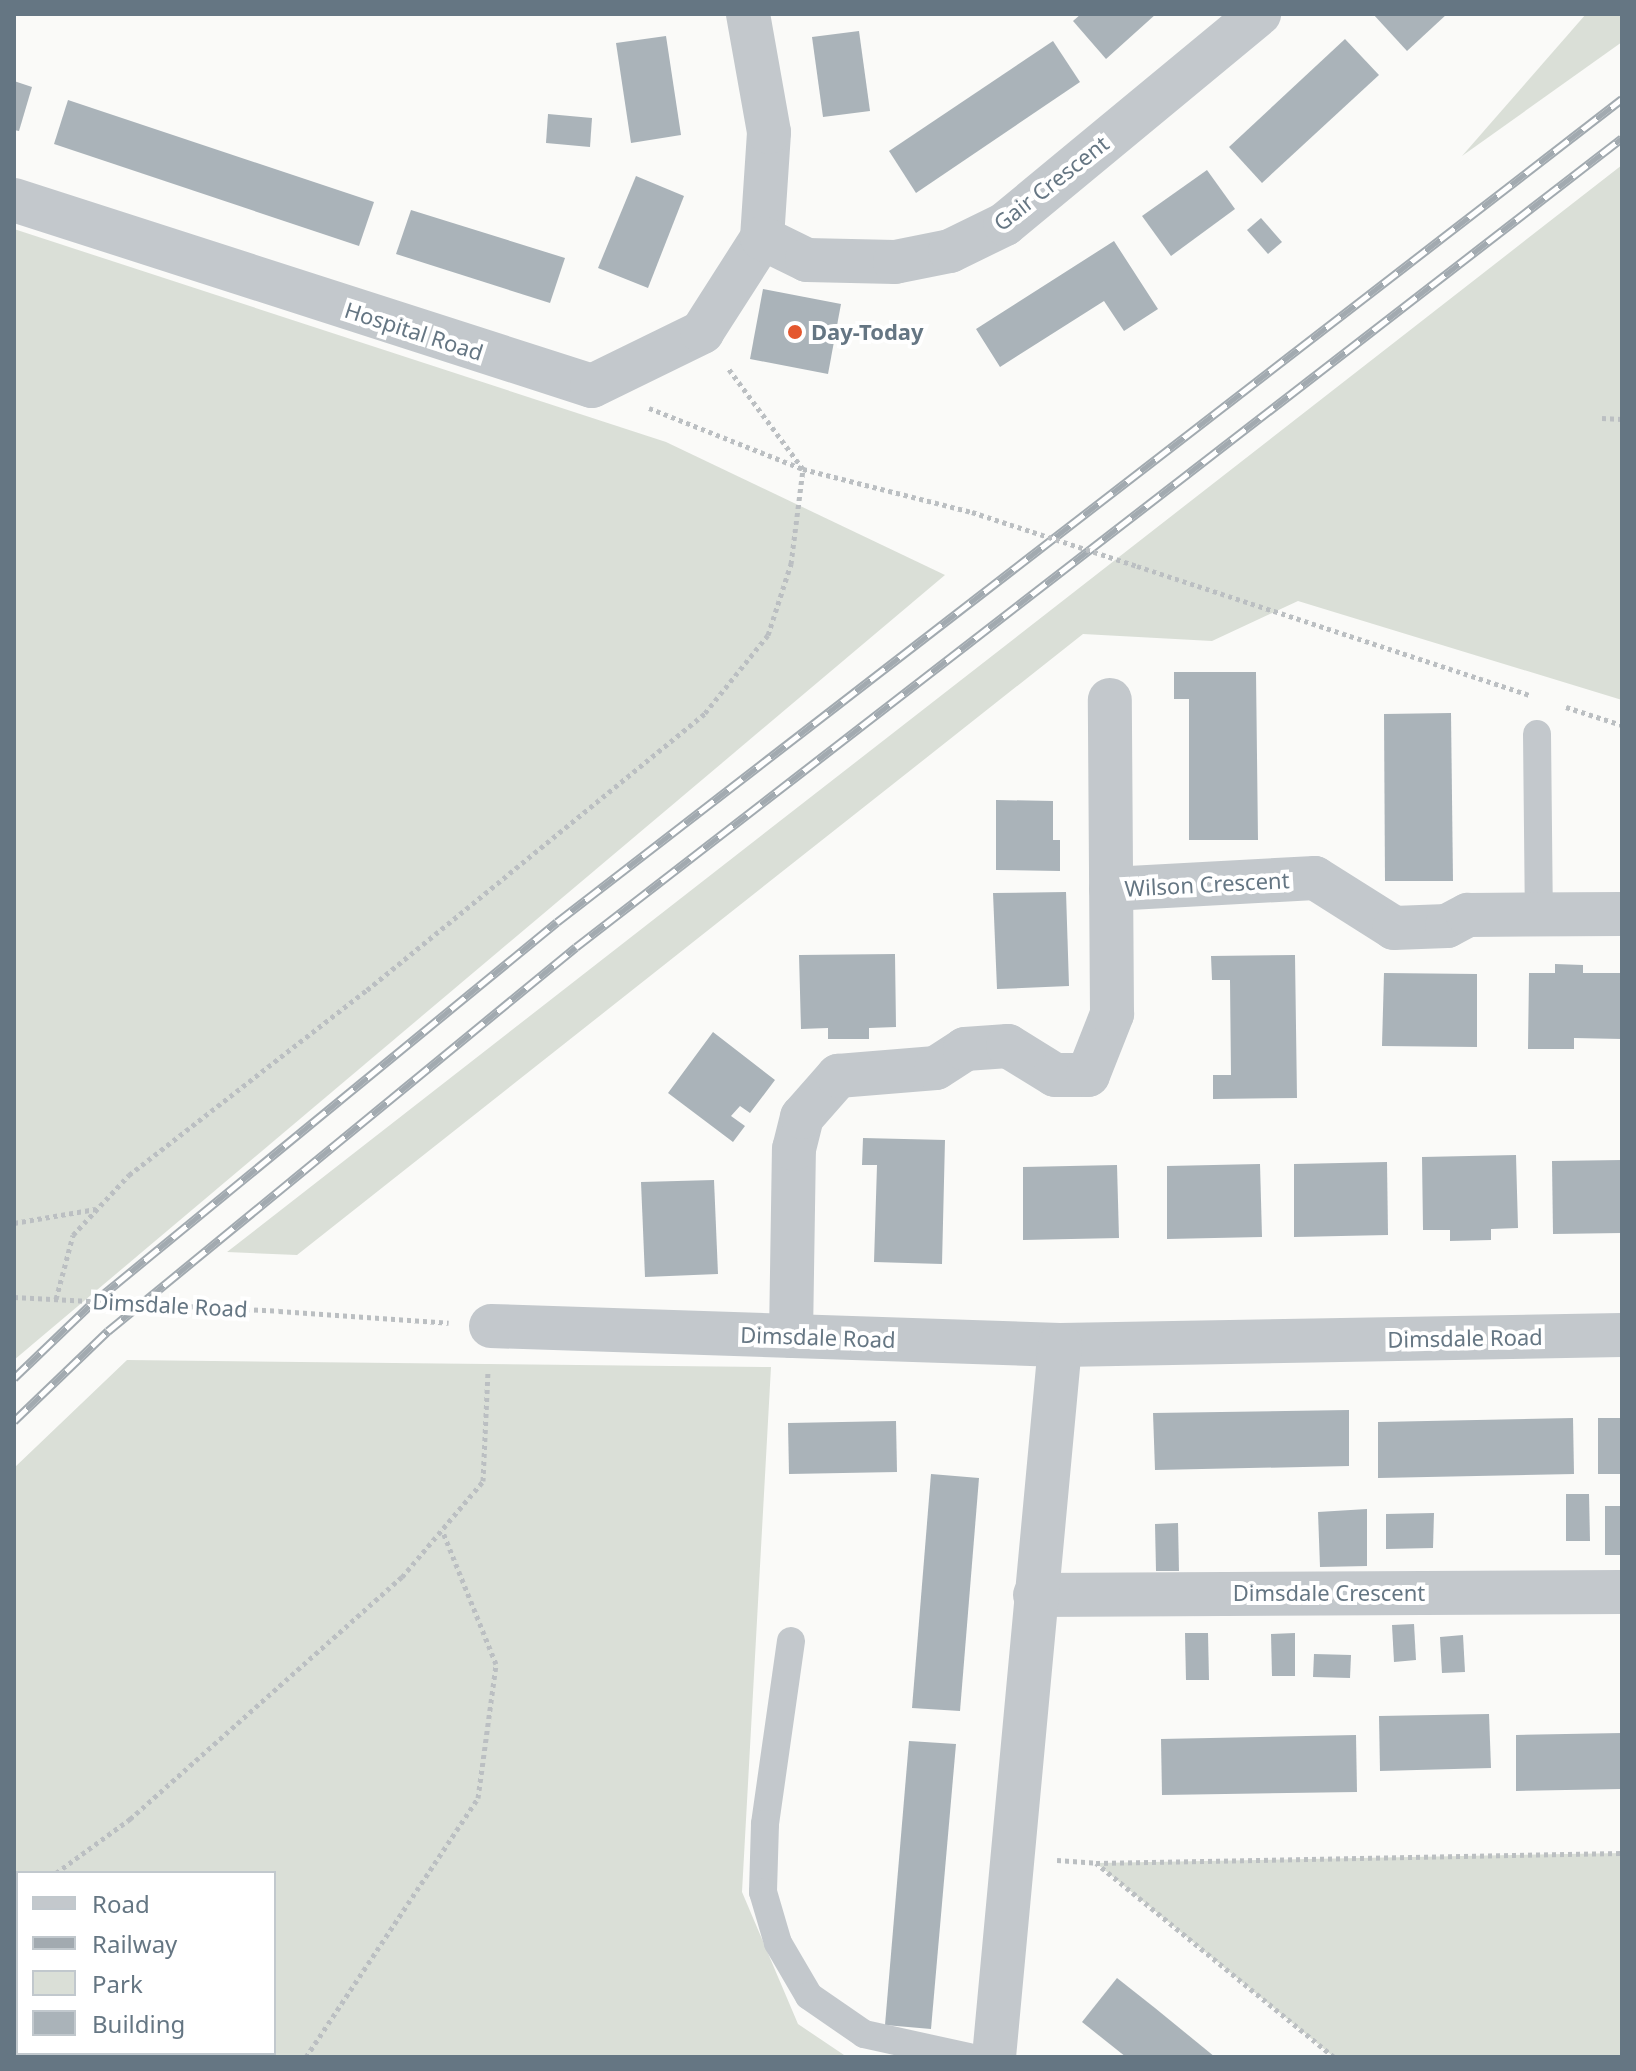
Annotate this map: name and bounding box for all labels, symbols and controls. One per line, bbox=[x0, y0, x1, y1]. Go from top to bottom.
street label: Gair Crescent bbox=[988, 130, 1114, 236]
street label: Hospital Road bbox=[341, 296, 487, 366]
place label: Day-Today bbox=[811, 319, 924, 345]
marker: Day-Today bbox=[786, 323, 804, 341]
street label: Wilson Crescent bbox=[1124, 867, 1290, 901]
street label: Dimsdale Road bbox=[92, 1288, 248, 1322]
street label: Dimsdale Road bbox=[740, 1321, 896, 1353]
street label: Dimsdale Road bbox=[1387, 1323, 1543, 1353]
street label: Dimsdale Crescent bbox=[1233, 1580, 1425, 1606]
legend bbox=[16, 1871, 276, 2055]
text: Road bbox=[92, 1887, 150, 1920]
text: Railway bbox=[92, 1927, 177, 1960]
text: Park bbox=[92, 1967, 143, 2000]
text: Building bbox=[92, 2007, 185, 2040]

